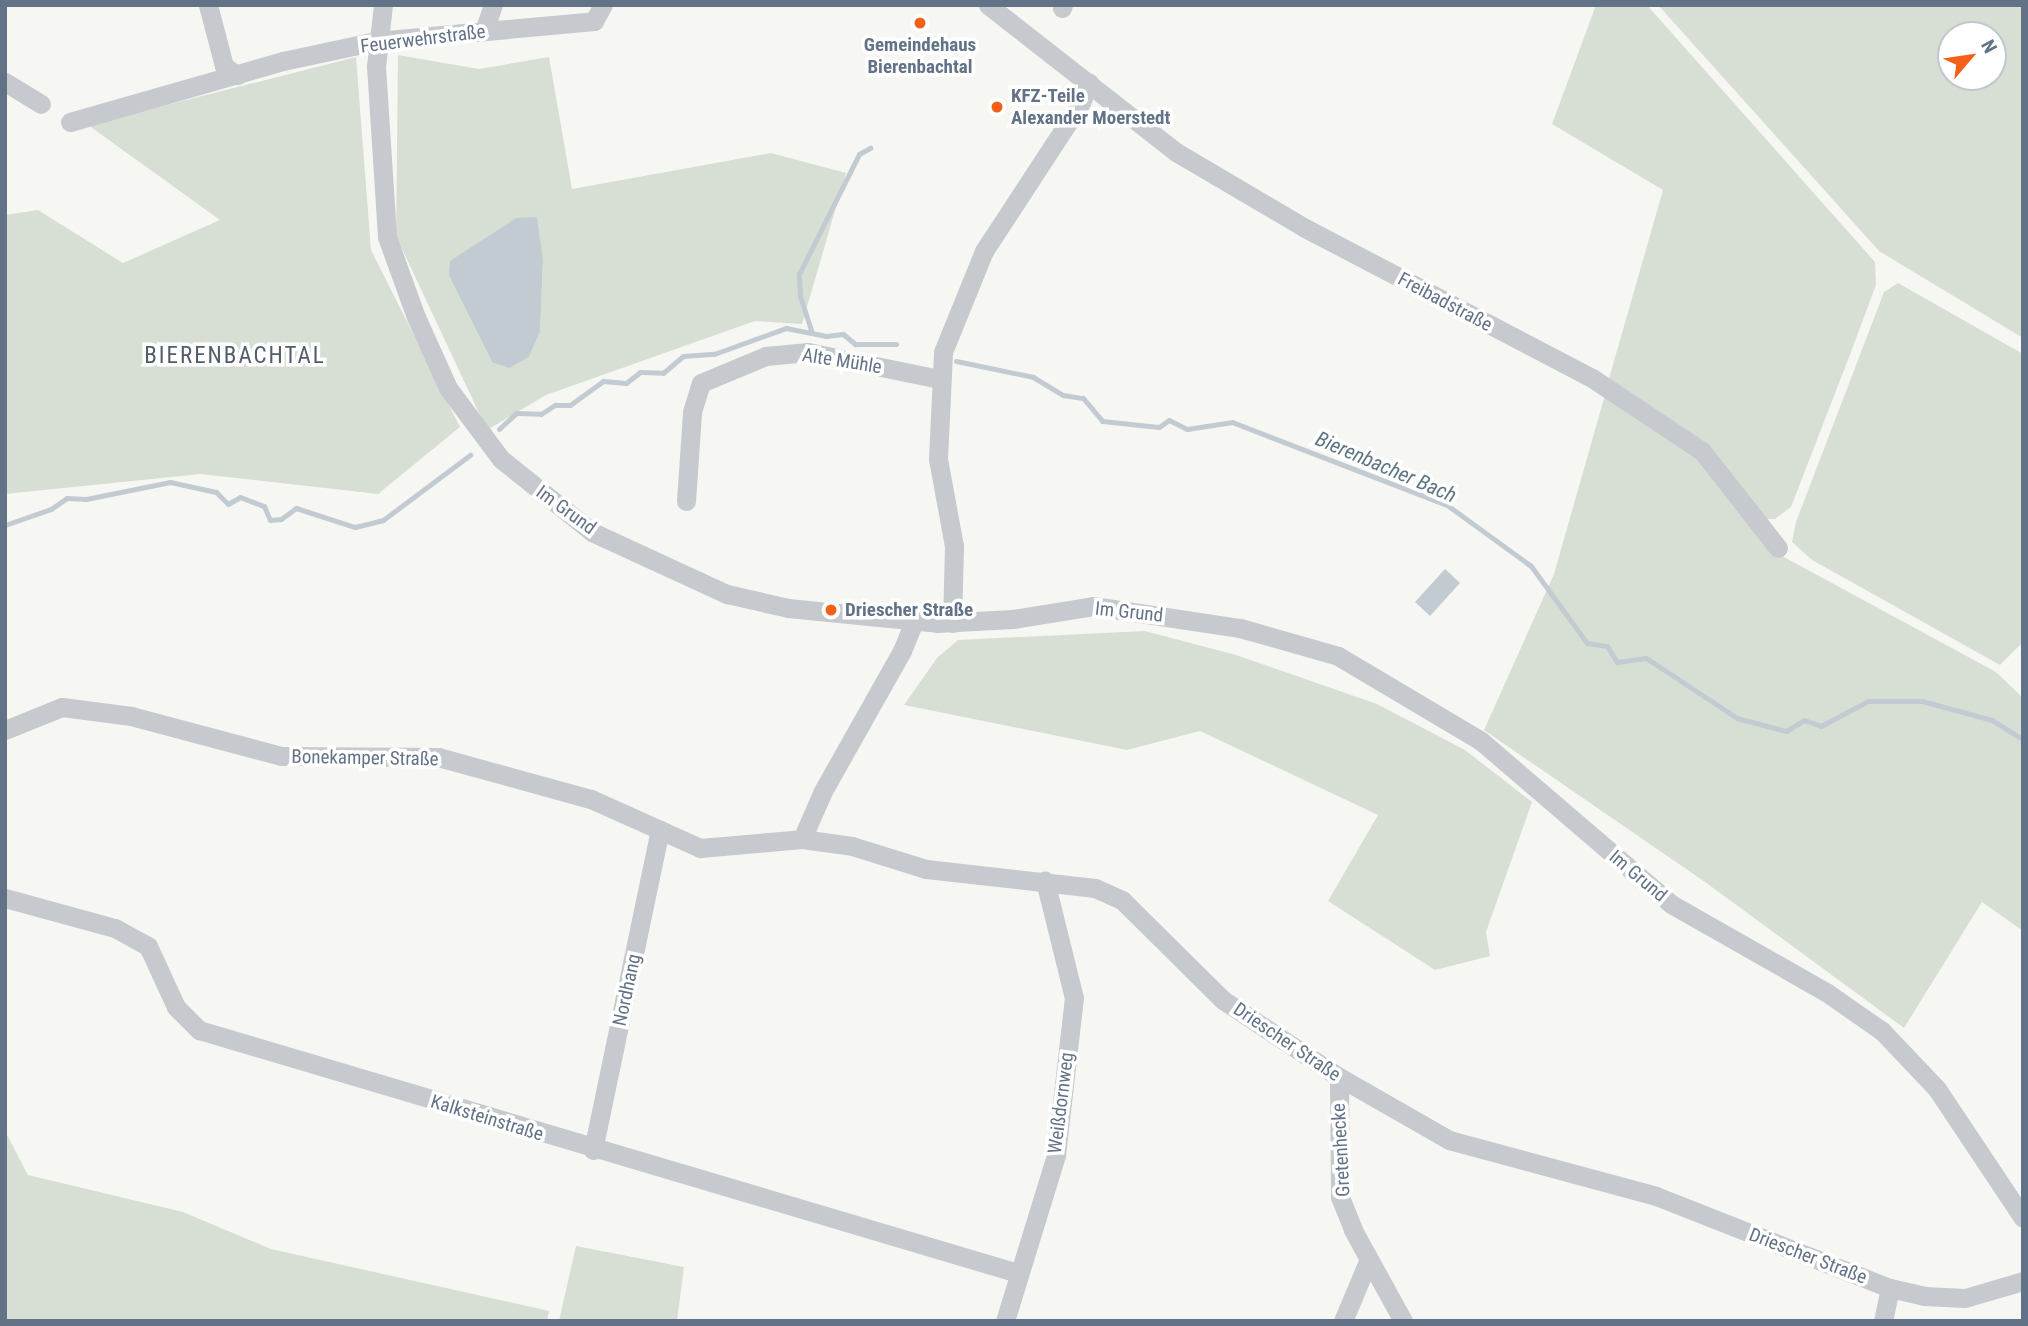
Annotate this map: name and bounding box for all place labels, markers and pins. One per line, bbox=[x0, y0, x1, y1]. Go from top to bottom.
marker: Gemeindehaus Bierenbachtal bbox=[912, 15, 928, 31]
place label: Gemeindehaus Bierenbachtal bbox=[864, 34, 976, 78]
place label: KFZ-Teile Alexander Moerstedt bbox=[1011, 85, 1170, 129]
marker: KFZ-Teile Alexander Moerstedt bbox=[989, 99, 1005, 115]
place label: Driescher Straße bbox=[845, 599, 973, 621]
marker: Driescher Straße bbox=[823, 602, 839, 618]

